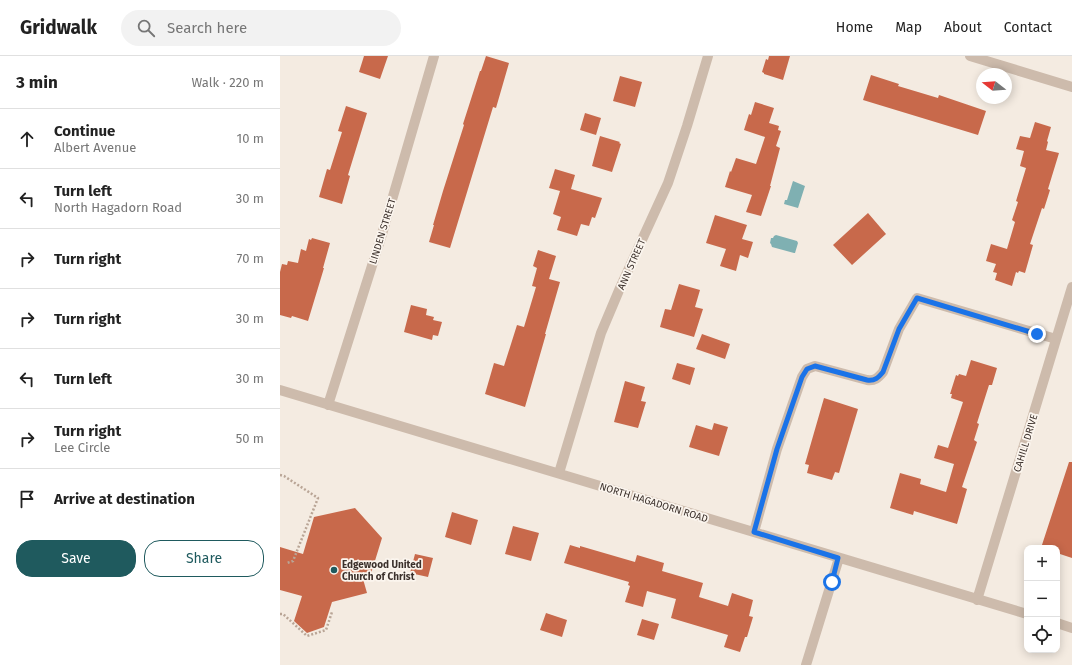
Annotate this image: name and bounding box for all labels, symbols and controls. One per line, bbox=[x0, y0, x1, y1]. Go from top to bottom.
search box bbox=[121, 10, 401, 46]
text: Gridwalk bbox=[20, 16, 97, 39]
icon: search bbox=[135, 17, 157, 39]
text: Search here bbox=[167, 19, 247, 37]
text: Home bbox=[836, 19, 873, 36]
text: Map bbox=[895, 19, 922, 36]
text: About bbox=[944, 19, 982, 36]
text: Contact bbox=[1004, 19, 1052, 36]
north arrow bbox=[976, 68, 1012, 104]
text: 3 min bbox=[16, 72, 58, 93]
text: Walk · 220 m bbox=[192, 75, 264, 90]
text: Continue bbox=[54, 122, 115, 140]
icon: ahead bbox=[16, 128, 38, 150]
text: 10 m bbox=[237, 131, 264, 146]
text: Albert Avenue bbox=[54, 140, 136, 155]
text: Turn left bbox=[54, 182, 112, 200]
icon: left bbox=[16, 188, 38, 210]
text: 30 m bbox=[236, 191, 264, 206]
street label: LINDEN STREET bbox=[367, 196, 399, 266]
text: North Hagadorn Road bbox=[54, 200, 182, 215]
street label: ANN STREET bbox=[615, 236, 649, 292]
icon: right bbox=[16, 248, 38, 270]
text: Turn right bbox=[54, 250, 121, 268]
text: 70 m bbox=[237, 251, 264, 266]
icon: right bbox=[16, 308, 38, 330]
text: Turn right bbox=[54, 310, 121, 328]
text: 30 m bbox=[236, 311, 264, 326]
route end bbox=[1028, 325, 1046, 343]
icon: left bbox=[16, 368, 38, 390]
text: Turn left bbox=[54, 370, 112, 388]
text: 30 m bbox=[236, 371, 264, 386]
street label: CAHILL DRIVE bbox=[1011, 413, 1040, 474]
text: Turn right bbox=[54, 422, 121, 440]
icon: right bbox=[16, 428, 38, 450]
text: 50 m bbox=[236, 431, 264, 446]
text: Lee Circle bbox=[54, 440, 110, 455]
street label: NORTH HAGADORN ROAD bbox=[598, 481, 709, 525]
icon: arrive bbox=[16, 488, 38, 510]
text: Arrive at destination bbox=[54, 490, 195, 508]
button: Save bbox=[16, 540, 136, 577]
button: Share bbox=[144, 540, 264, 577]
map controls bbox=[1024, 545, 1060, 653]
button: + bbox=[1024, 545, 1060, 581]
place label: Edgewood United Church of Christ bbox=[342, 559, 422, 583]
marker: Edgewood United Church of Christ bbox=[329, 565, 339, 575]
route start bbox=[823, 573, 841, 591]
button: − bbox=[1024, 581, 1060, 617]
button: locate bbox=[1024, 617, 1060, 653]

